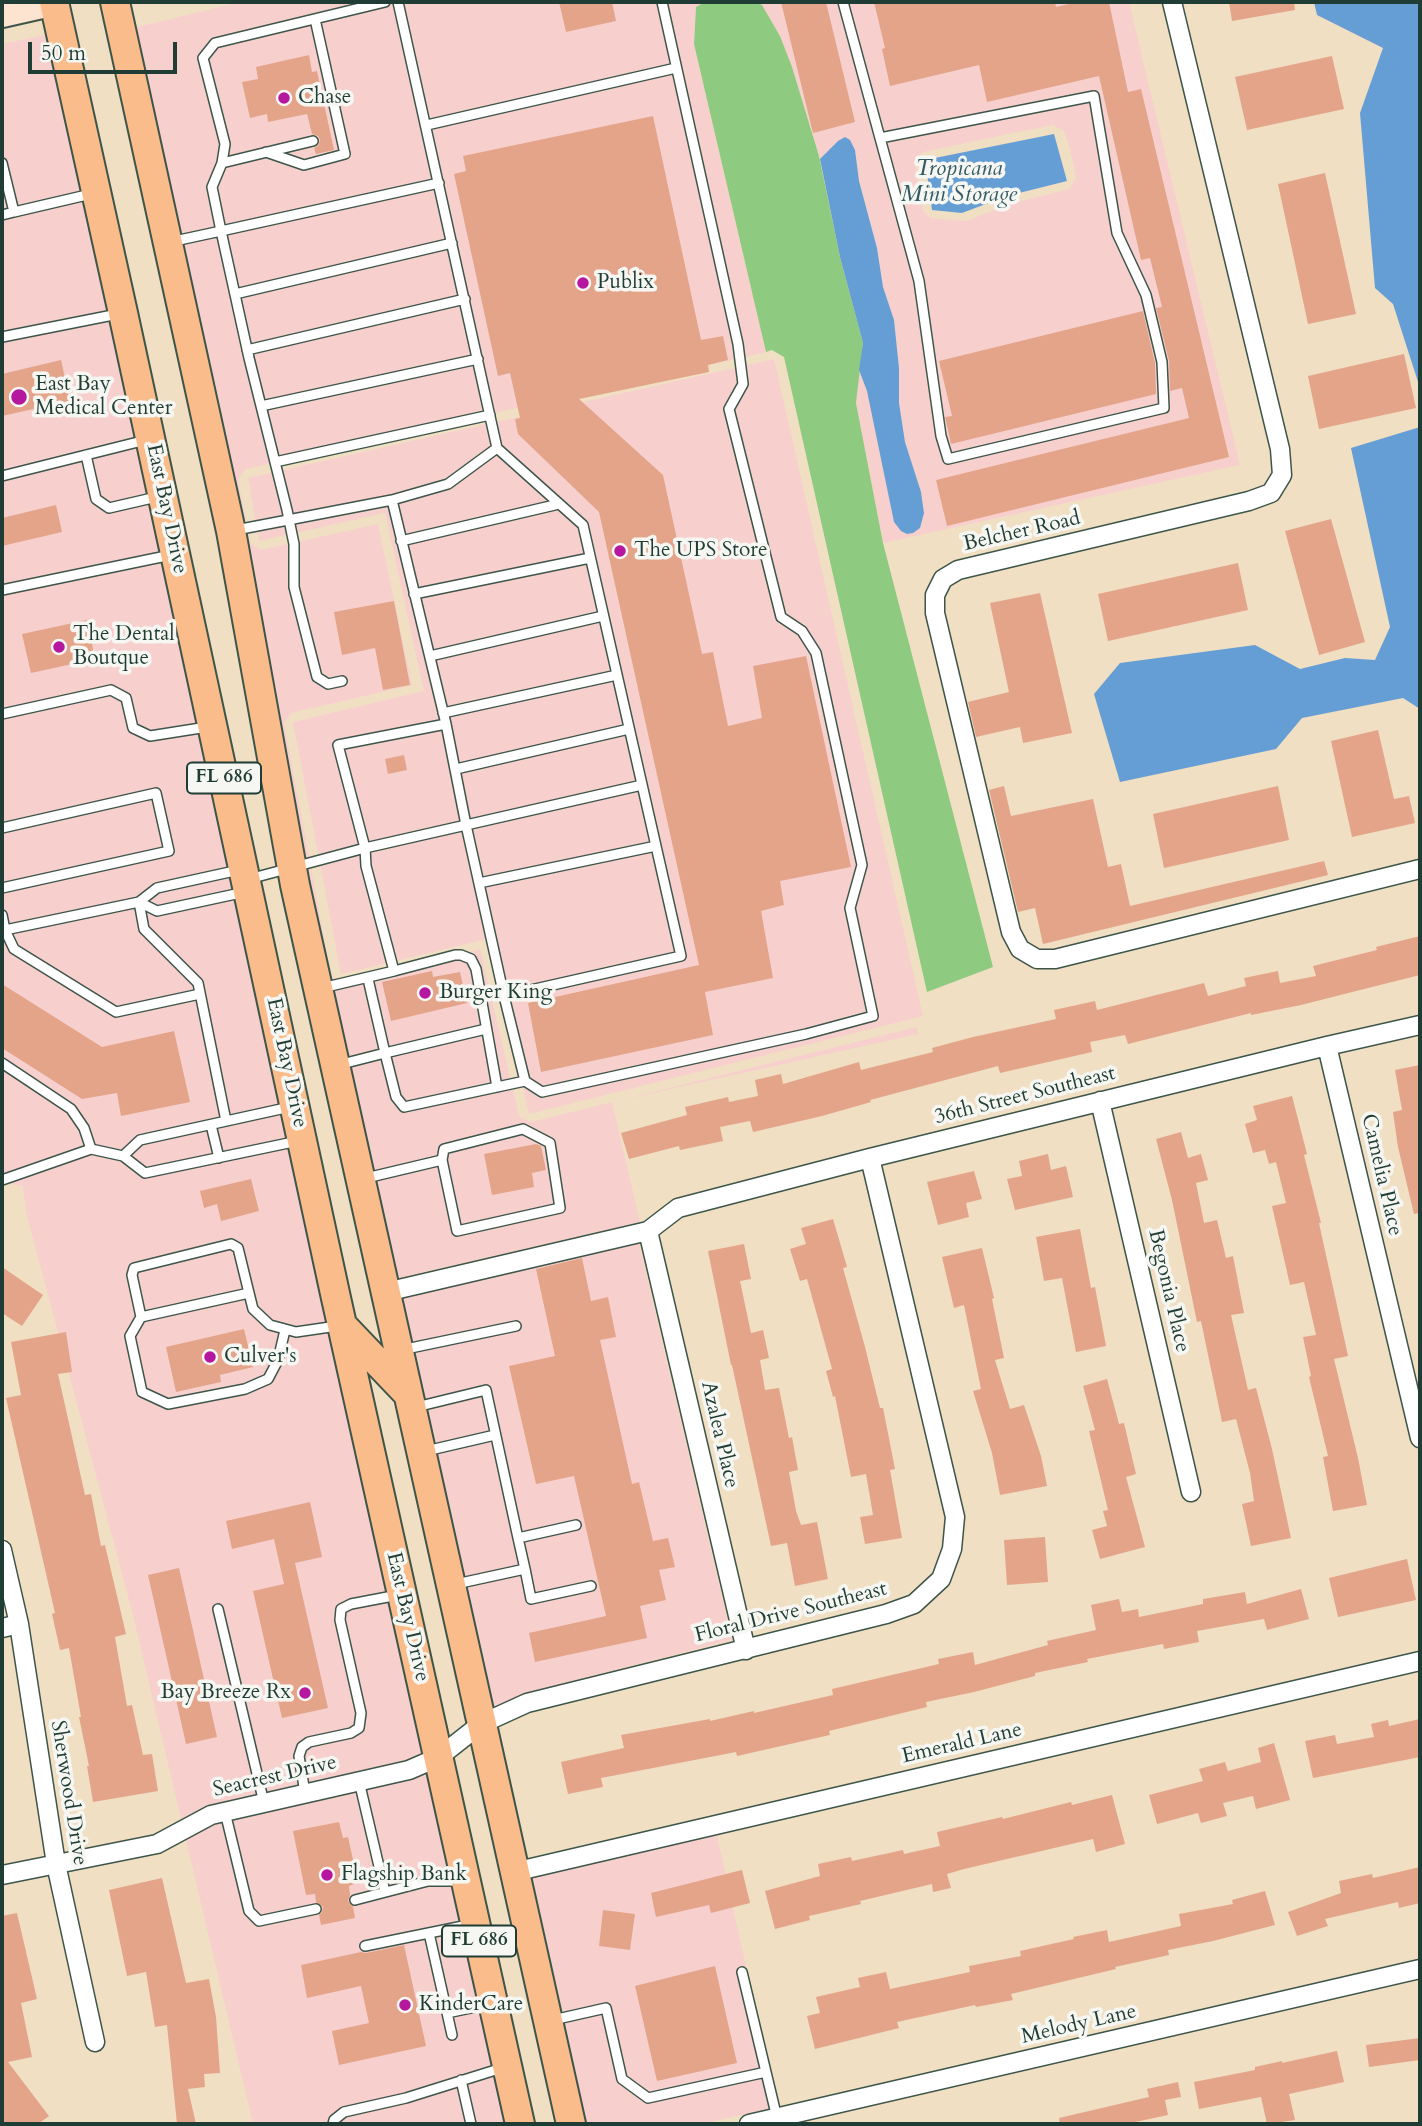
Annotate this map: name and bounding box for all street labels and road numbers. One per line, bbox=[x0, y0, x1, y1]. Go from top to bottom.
street label: East Bay Drive bbox=[140, 442, 192, 576]
street label: Belcher Road bbox=[961, 506, 1083, 558]
road number: FL 686 bbox=[187, 762, 261, 793]
street label: East Bay Drive bbox=[260, 996, 312, 1130]
street label: 36th Street Southeast bbox=[932, 1061, 1118, 1131]
street label: Camelia Place bbox=[1355, 1112, 1407, 1238]
street label: Begonia Place bbox=[1142, 1227, 1194, 1355]
street label: Azalea Place bbox=[694, 1379, 744, 1491]
street label: East Bay Drive bbox=[380, 1550, 434, 1684]
street label: Floral Drive Southeast bbox=[693, 1577, 889, 1649]
street label: Emerald Lane bbox=[900, 1718, 1024, 1770]
street label: Sherwood Drive bbox=[44, 1719, 92, 1867]
street label: Seacrest Drive bbox=[211, 1751, 339, 1803]
road number: FL 686 bbox=[442, 1926, 516, 1956]
street label: Melody Lane bbox=[1019, 2000, 1139, 2050]

